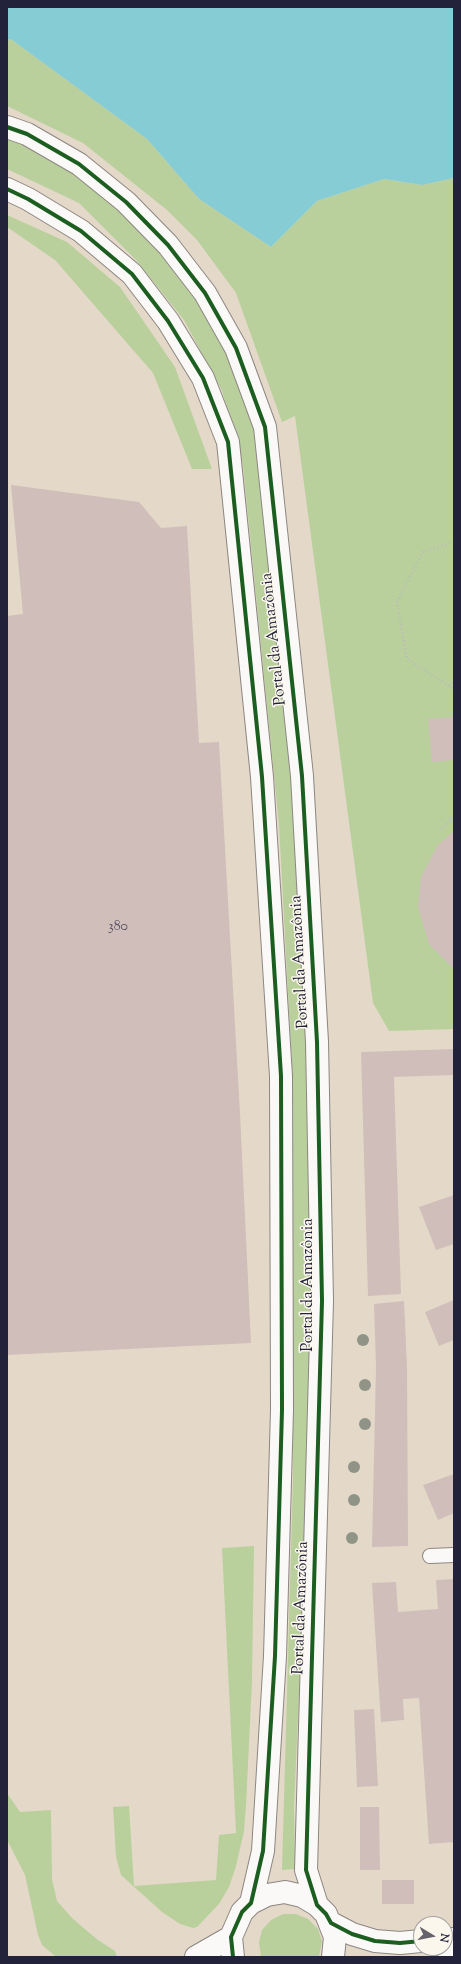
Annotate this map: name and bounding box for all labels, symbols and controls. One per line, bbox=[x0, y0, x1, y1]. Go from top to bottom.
street label: Portal da Amazônia bbox=[258, 572, 292, 706]
street label: Portal da Amazônia bbox=[288, 895, 314, 1029]
house number: 380 bbox=[108, 920, 128, 936]
street label: Portal da Amazônia bbox=[299, 1218, 319, 1352]
street label: Portal da Amazônia bbox=[290, 1541, 314, 1675]
north arrow bbox=[413, 1916, 453, 1956]
text: N bbox=[435, 1932, 452, 1944]

